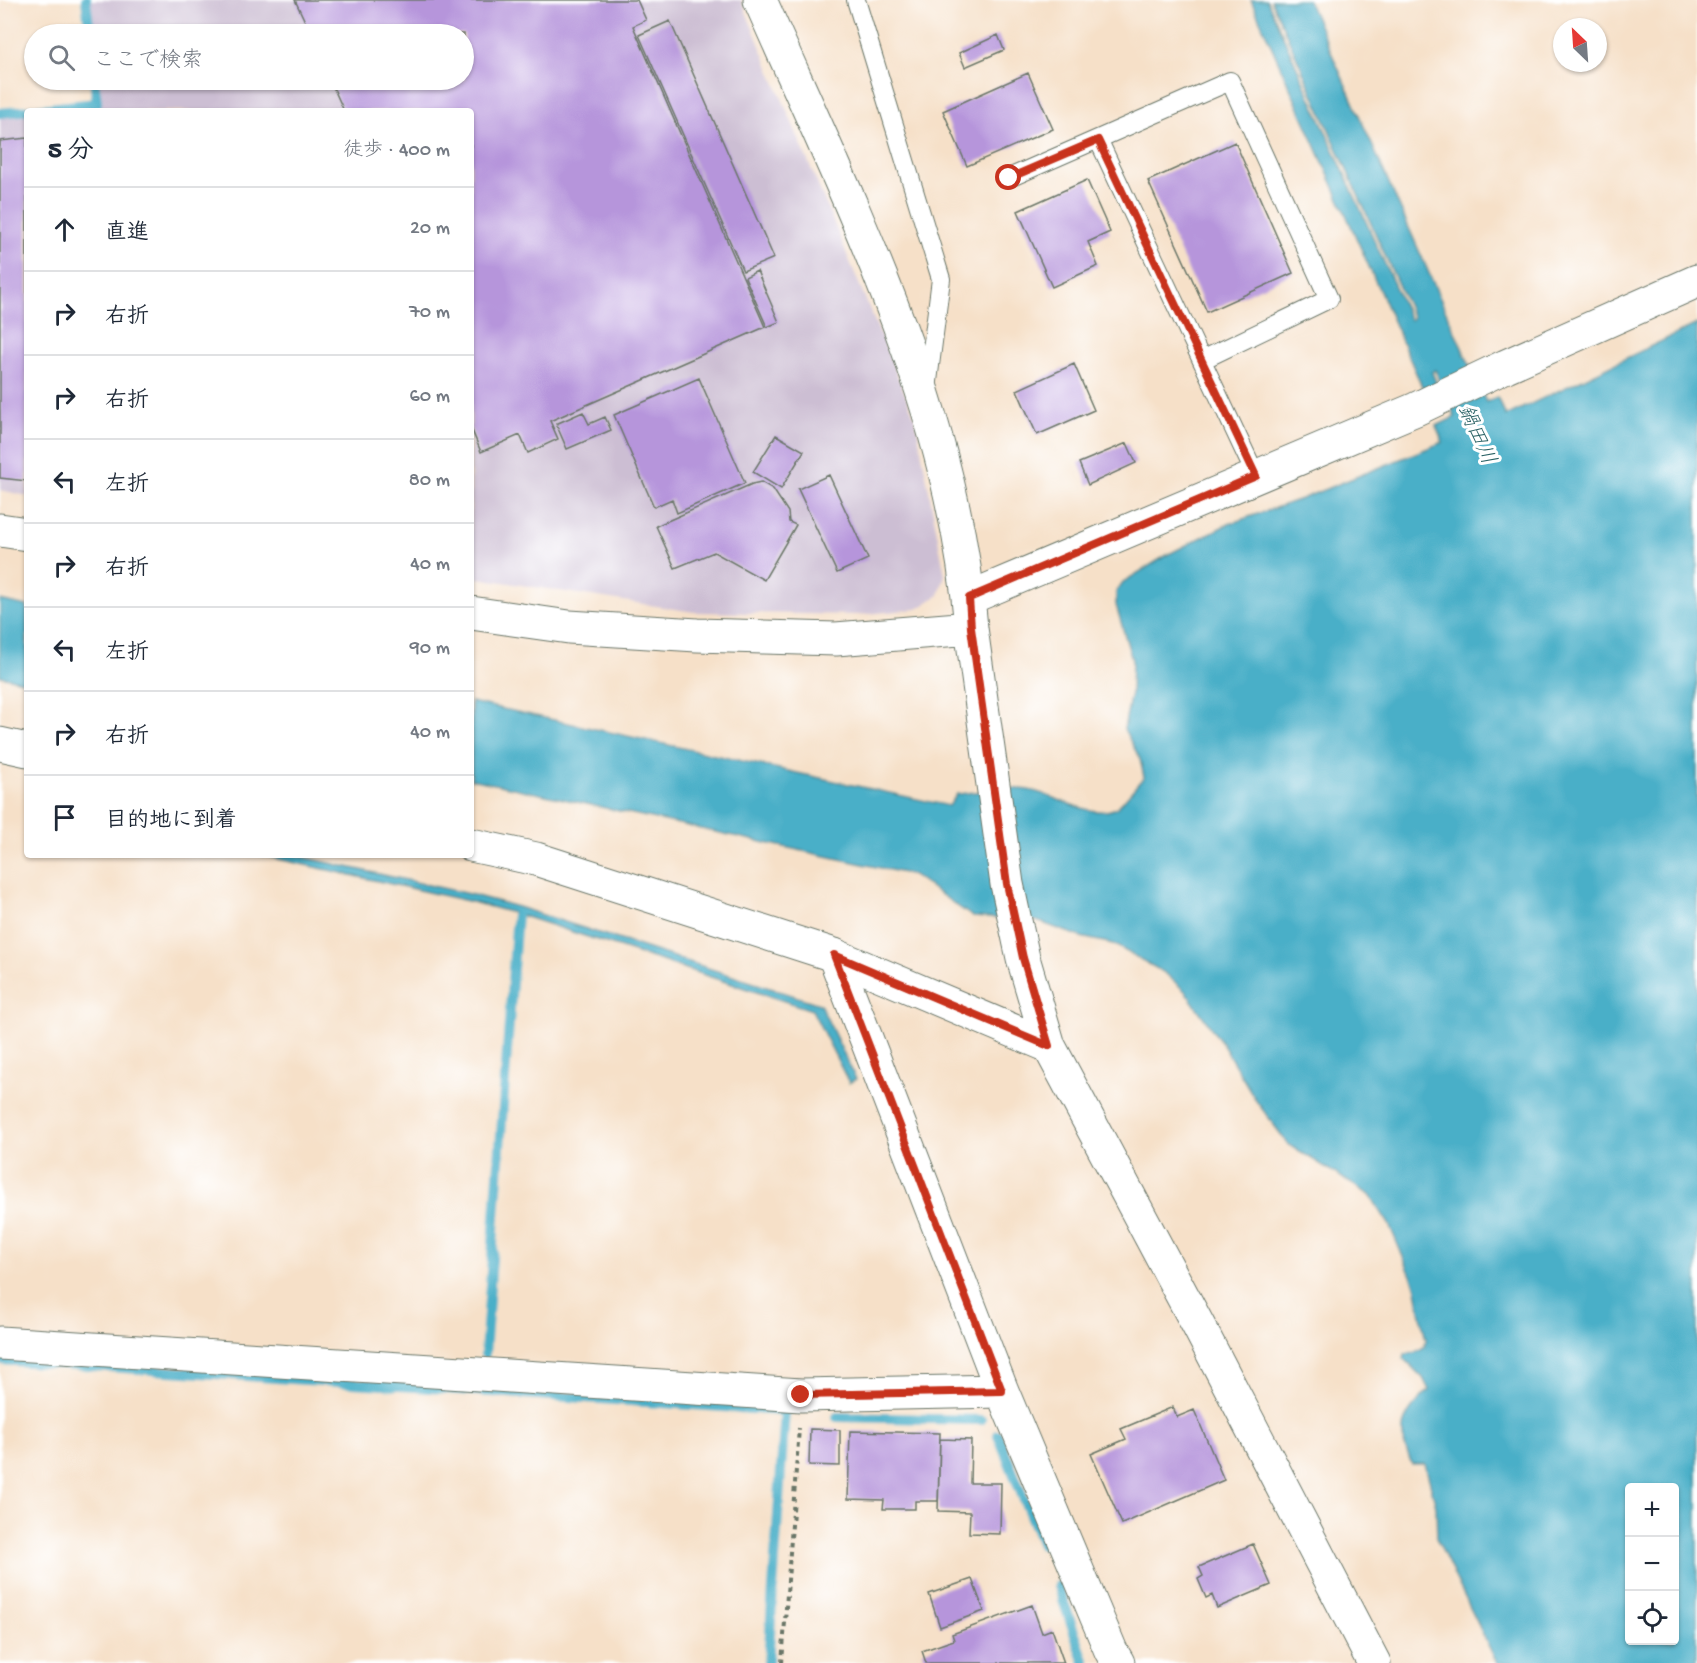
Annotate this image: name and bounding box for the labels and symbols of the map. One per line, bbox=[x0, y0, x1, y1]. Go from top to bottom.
north arrow bbox=[1553, 18, 1607, 72]
route start bbox=[995, 164, 1021, 190]
water label: 鍋田川 bbox=[1451, 401, 1500, 469]
route end bbox=[787, 1381, 813, 1407]

